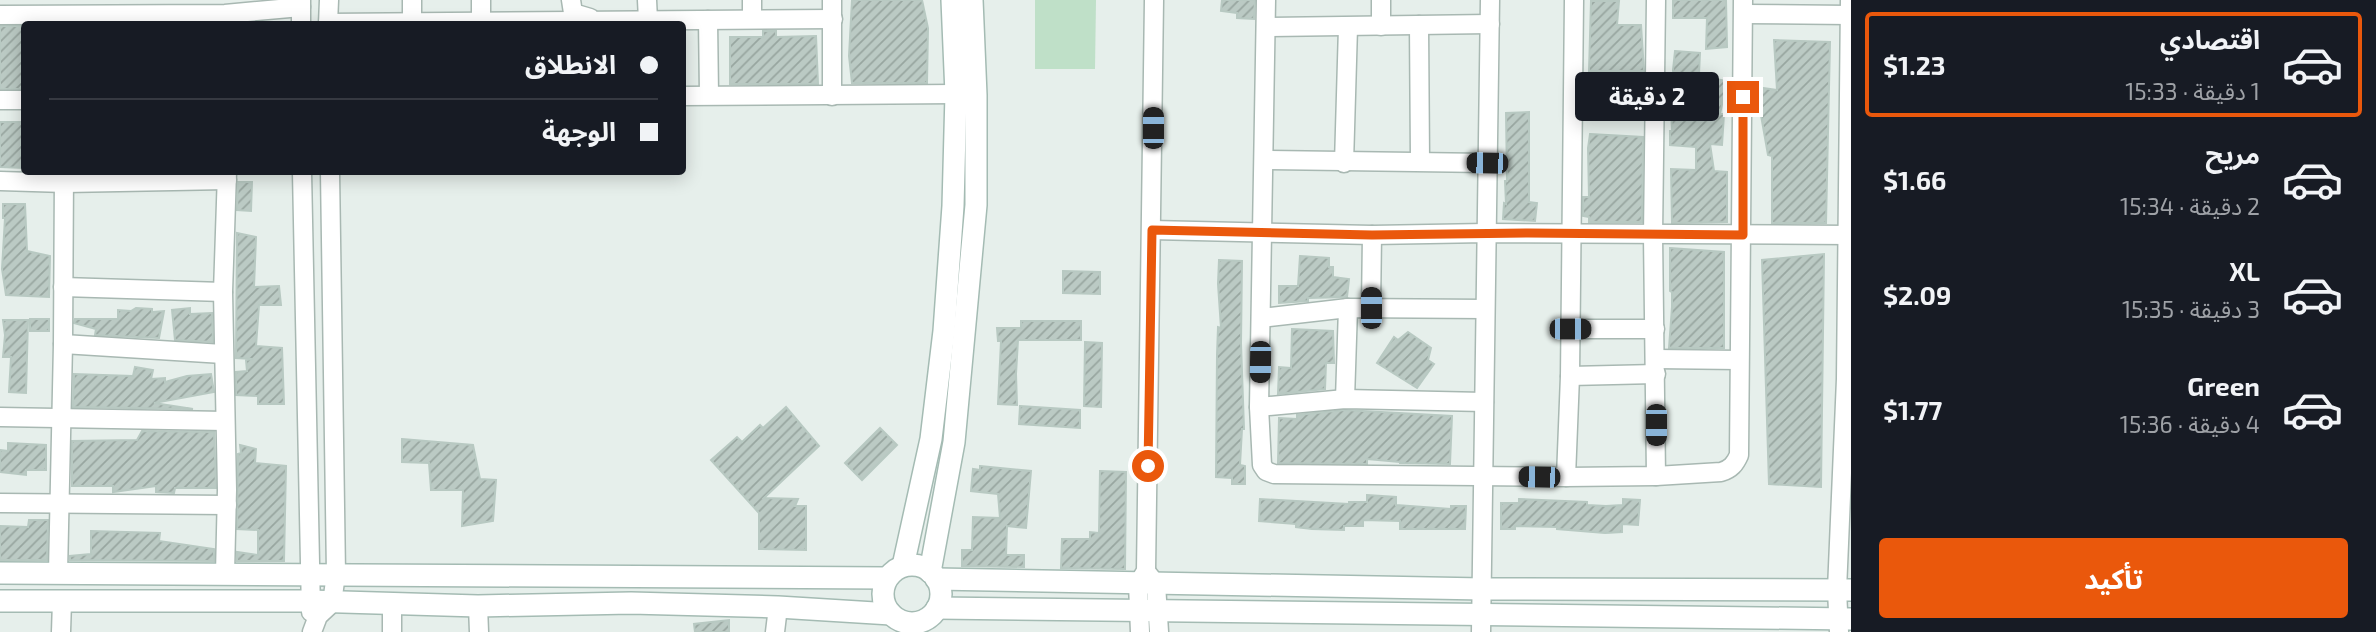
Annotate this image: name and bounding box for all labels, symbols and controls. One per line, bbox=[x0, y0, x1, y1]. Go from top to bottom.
text: اقتصادي bbox=[2160, 23, 2260, 54]
icon: car bbox=[2281, 33, 2344, 96]
text: الانطلاق bbox=[525, 48, 616, 79]
text: $1.23 bbox=[1883, 49, 1946, 80]
callout: 2 دقيقة bbox=[1575, 72, 1718, 122]
text: 1 دقيقة · 15:33 bbox=[2125, 77, 2260, 105]
route end bbox=[1727, 81, 1759, 113]
text: 2 دقيقة bbox=[1609, 82, 1685, 110]
car bbox=[1143, 107, 1164, 149]
text: الوجهة bbox=[542, 115, 616, 146]
text: مريح bbox=[2205, 138, 2260, 169]
icon: car bbox=[2281, 148, 2344, 211]
car bbox=[1466, 152, 1509, 174]
text: $1.66 bbox=[1883, 164, 1946, 195]
text: 2 دقيقة · 15:34 bbox=[2120, 192, 2260, 220]
text: XL bbox=[2229, 255, 2260, 286]
icon: car bbox=[2281, 263, 2344, 326]
text: $2.09 bbox=[1883, 279, 1951, 310]
car bbox=[1361, 287, 1382, 329]
text: 3 دقيقة · 15:35 bbox=[2122, 295, 2260, 323]
car bbox=[1550, 319, 1592, 340]
car bbox=[1250, 341, 1271, 383]
text: Green bbox=[2187, 370, 2260, 401]
icon: car bbox=[2281, 378, 2344, 441]
text: $1.77 bbox=[1883, 394, 1942, 425]
car bbox=[1646, 404, 1667, 446]
text: 4 دقيقة · 15:36 bbox=[2120, 410, 2260, 438]
route start bbox=[1132, 450, 1164, 482]
car bbox=[1518, 466, 1561, 488]
button: تأكيد bbox=[1879, 538, 2348, 618]

